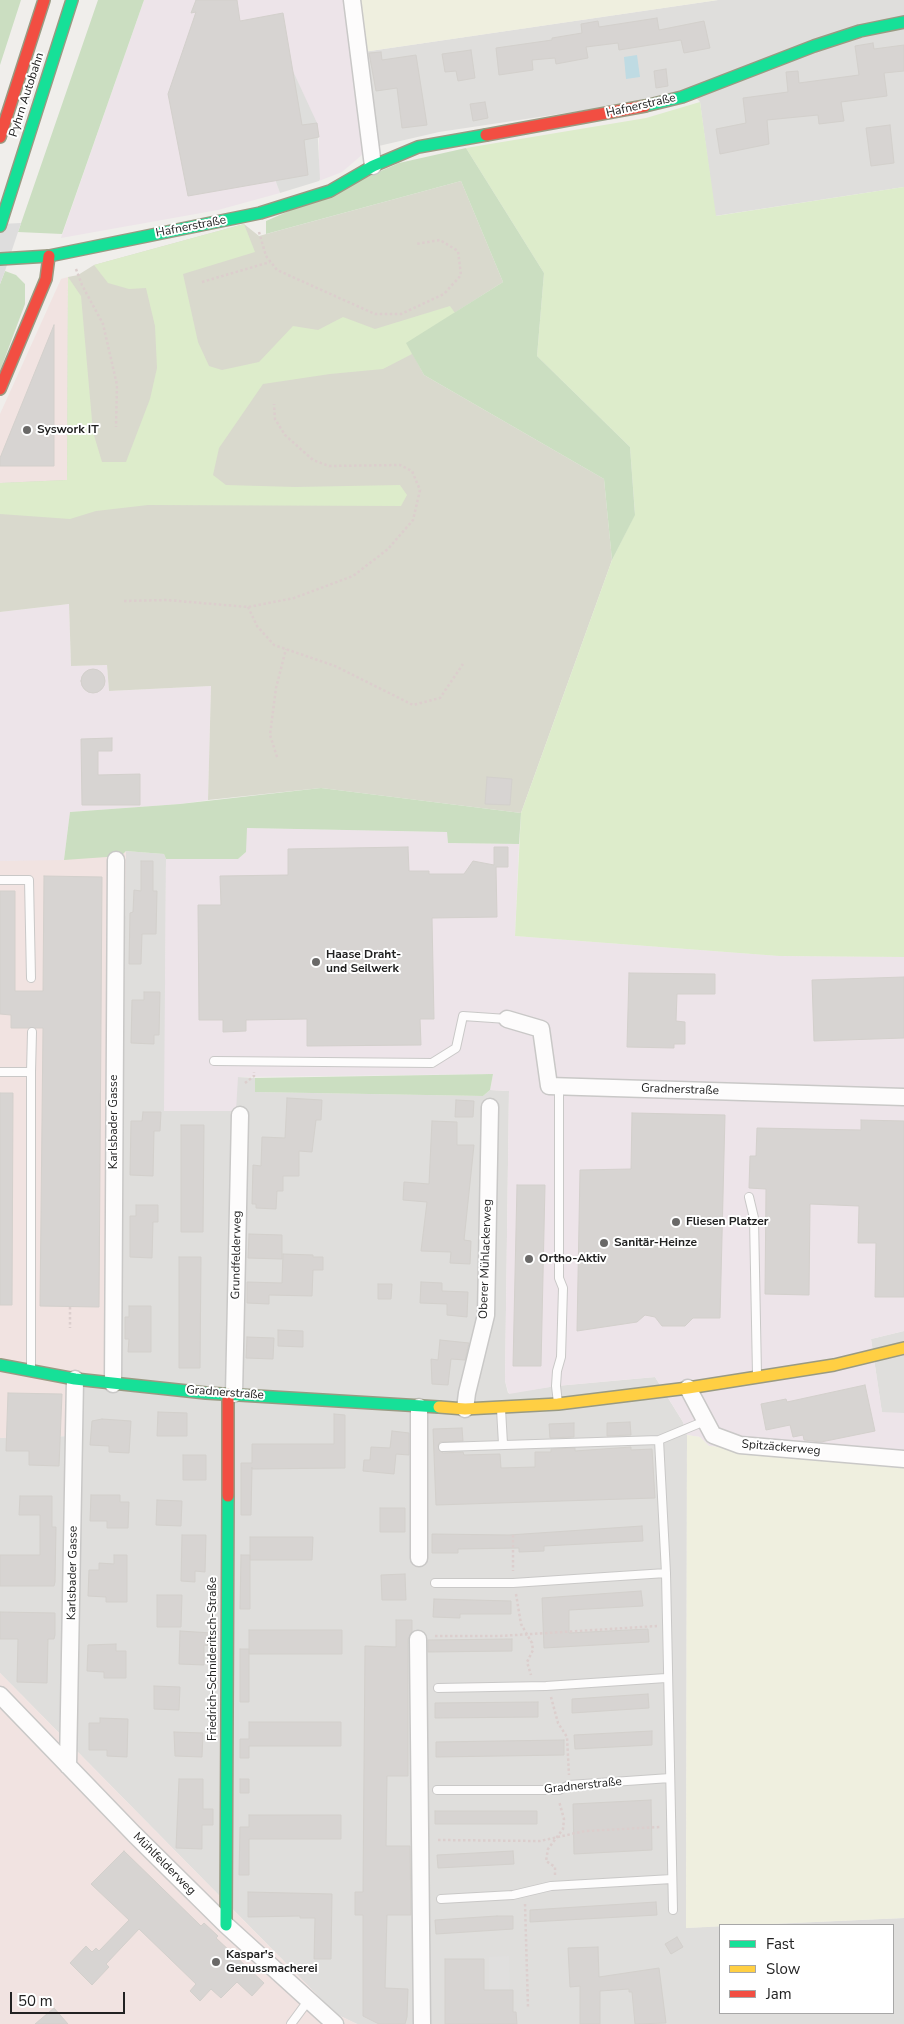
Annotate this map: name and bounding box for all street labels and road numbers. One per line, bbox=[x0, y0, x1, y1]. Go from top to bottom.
street label: Pyhrn Autobahn bbox=[7, 51, 47, 139]
street label: Hafnerstraße bbox=[605, 91, 677, 121]
street label: Hafnerstraße bbox=[155, 213, 227, 241]
street label: Karlsbader Gasse bbox=[107, 1075, 121, 1169]
street label: Gradnerstraße bbox=[641, 1081, 719, 1099]
street label: Oberer Mühlackerweg bbox=[477, 1199, 495, 1319]
street label: Grundfelderweg bbox=[229, 1211, 245, 1299]
street label: Gradnerstraße bbox=[186, 1383, 264, 1403]
street label: Spitzäckerweg bbox=[741, 1437, 821, 1459]
street label: Karlsbader Gasse bbox=[65, 1526, 81, 1620]
street label: Friedrich-Schnideritsch-Straße bbox=[206, 1577, 220, 1741]
street label: Gradnerstraße bbox=[543, 1775, 623, 1797]
street label: Mühlfelderweg bbox=[130, 1830, 198, 1898]

